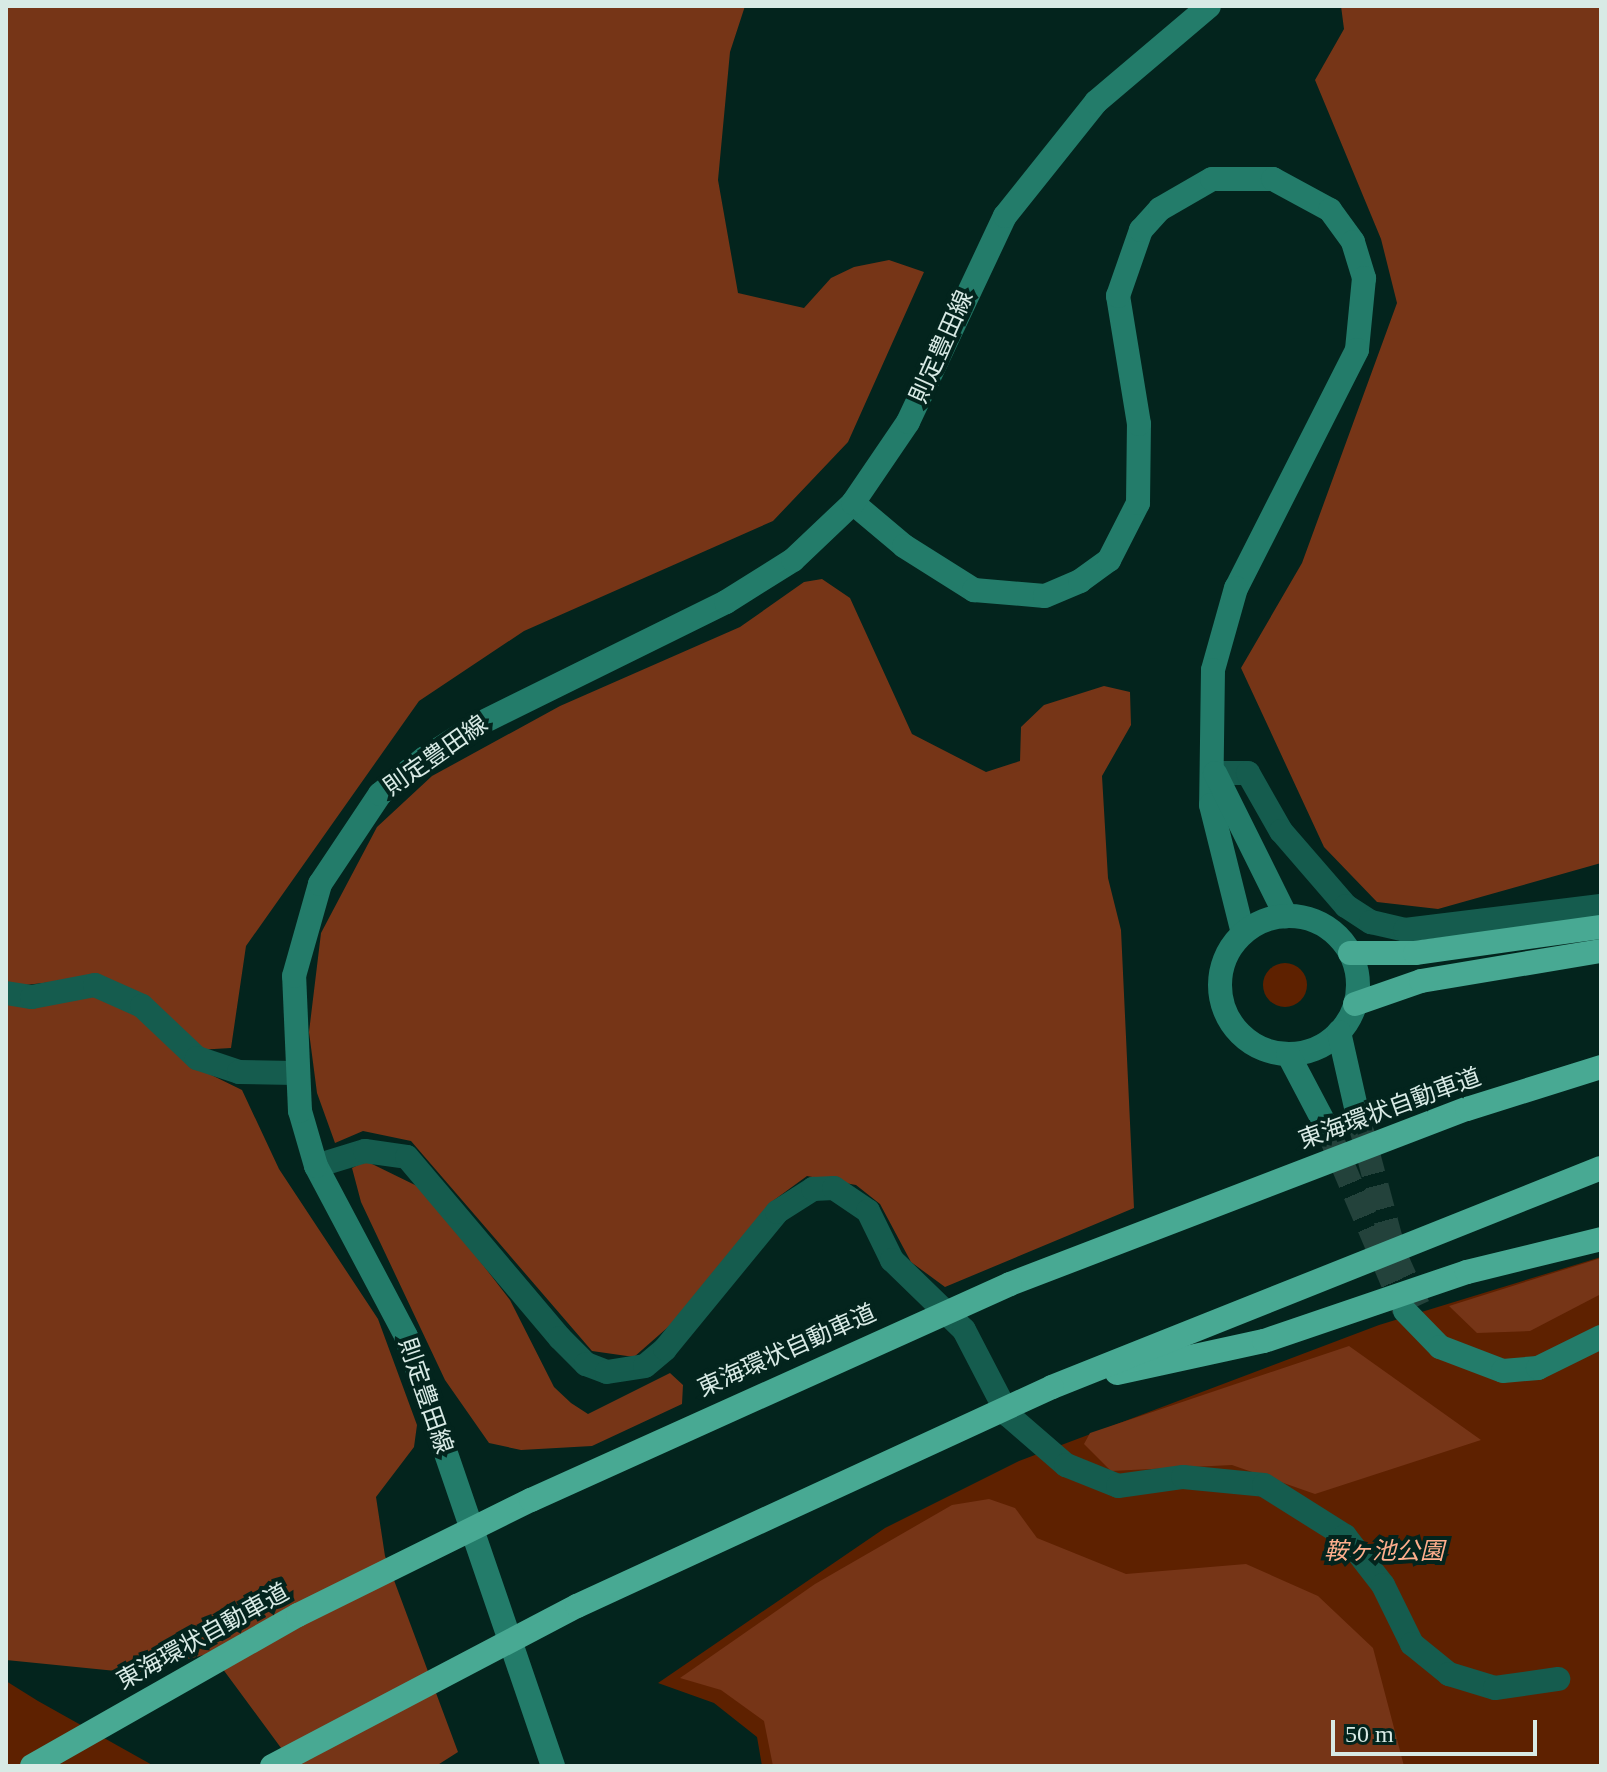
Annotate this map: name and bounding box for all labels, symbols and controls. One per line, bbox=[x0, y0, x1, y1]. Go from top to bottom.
street label: 則定豊田線 bbox=[904, 286, 980, 408]
street label: 則定豊田線 bbox=[379, 710, 493, 802]
street label: 東海環状自動車道 bbox=[1295, 1063, 1485, 1155]
street label: 東海環状自動車道 bbox=[693, 1299, 881, 1403]
street label: 則定豊田線 bbox=[392, 1335, 458, 1457]
park label: 鞍ヶ池公園 bbox=[1324, 1538, 1444, 1566]
street label: 東海環状自動車道 bbox=[112, 1578, 294, 1696]
scale bar bbox=[1335, 1704, 1541, 1754]
text: 50 m bbox=[1345, 1721, 1394, 1747]

